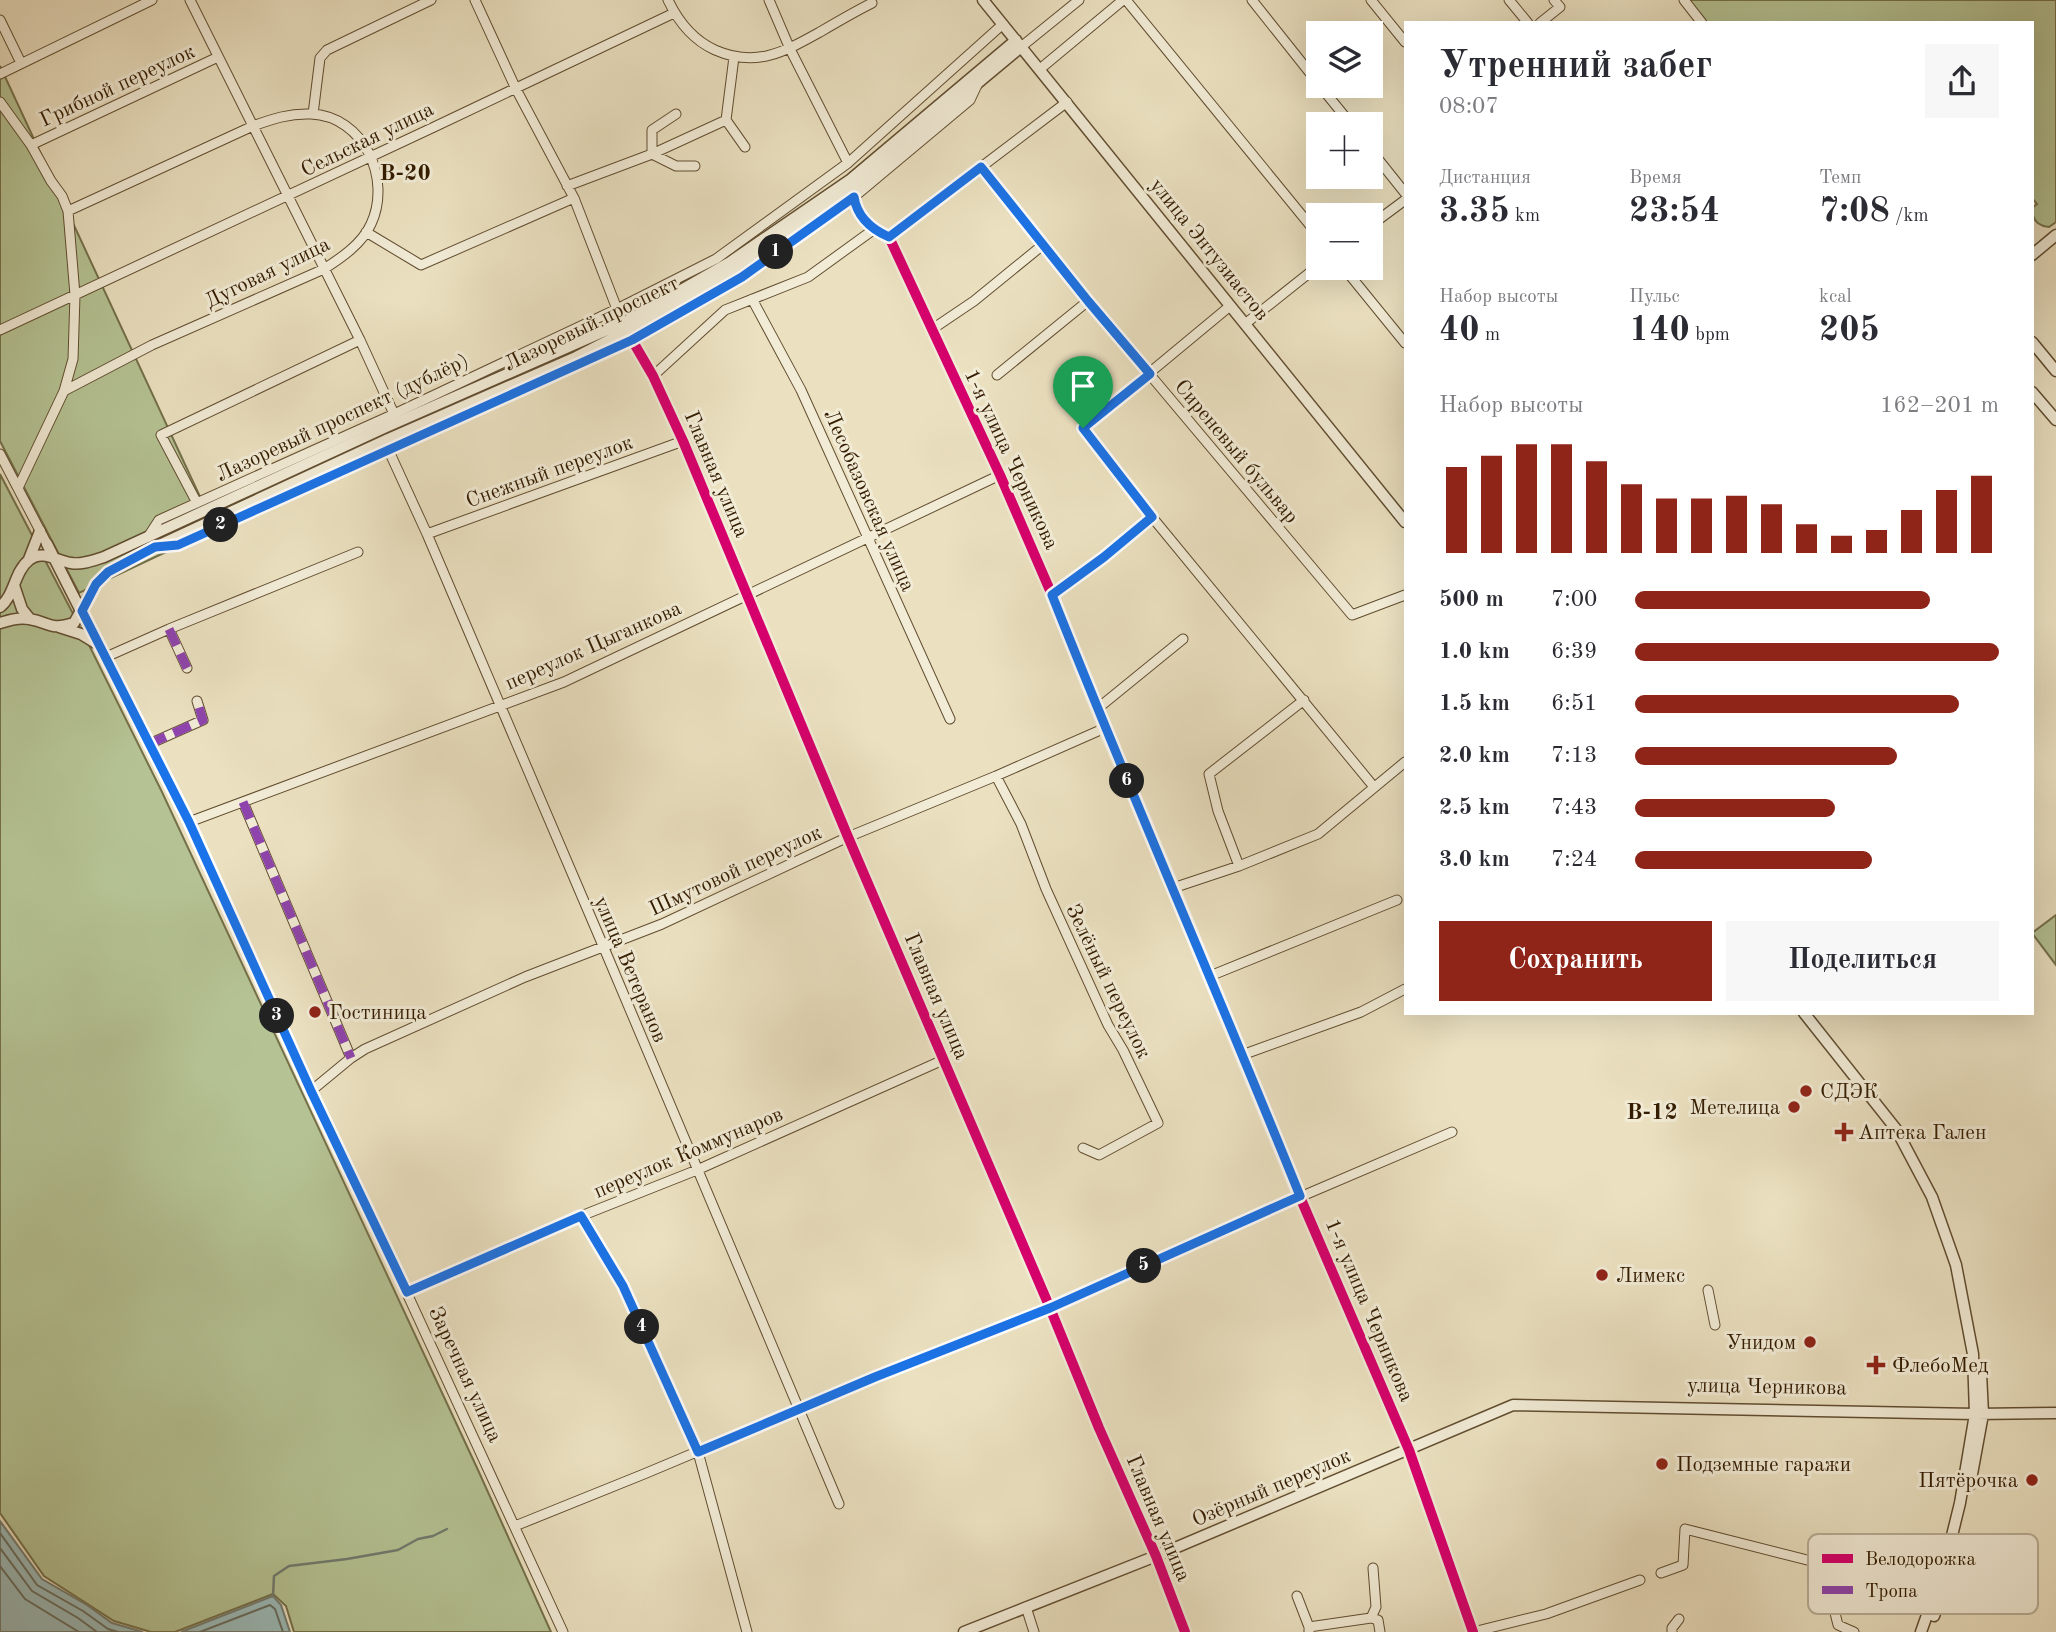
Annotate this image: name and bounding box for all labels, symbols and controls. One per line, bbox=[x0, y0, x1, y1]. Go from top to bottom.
map controls bbox=[1306, 21, 1383, 280]
button: layers bbox=[1306, 21, 1383, 98]
street label: Грибной переулок bbox=[37, 41, 199, 131]
button: share bbox=[1925, 44, 1999, 118]
text: Утренний забег bbox=[1439, 48, 1712, 86]
text: 08:07 bbox=[1439, 95, 1499, 118]
street label: Сельская улица bbox=[298, 99, 437, 182]
button: + bbox=[1306, 112, 1383, 189]
district label: В-20 bbox=[379, 162, 431, 185]
text: Дистанция bbox=[1439, 169, 1531, 188]
text: Время bbox=[1629, 169, 1682, 188]
text: Темп bbox=[1819, 169, 1861, 188]
street label: улица Энтузиастов bbox=[1145, 175, 1272, 325]
text: 3.35 bbox=[1439, 194, 1510, 229]
text: 23:54 bbox=[1629, 194, 1720, 229]
text: 7:08 bbox=[1819, 194, 1890, 229]
button: − bbox=[1306, 203, 1383, 280]
text: km bbox=[1510, 207, 1540, 226]
text: /km bbox=[1890, 207, 1929, 226]
street label: Дуговая улица bbox=[202, 234, 333, 313]
pin: 1 bbox=[758, 234, 794, 270]
text: 1 bbox=[770, 242, 781, 261]
street label: Лазоревый проспект bbox=[501, 273, 682, 376]
text: Набор высоты bbox=[1439, 288, 1558, 307]
text: Пульс bbox=[1629, 288, 1680, 307]
text: kcal bbox=[1819, 288, 1852, 307]
text: 40 bbox=[1439, 313, 1480, 348]
text: 140 bbox=[1629, 313, 1690, 348]
text: 205 bbox=[1819, 313, 1880, 348]
text: m bbox=[1480, 326, 1500, 345]
text: bpm bbox=[1690, 326, 1730, 345]
street label: Лазоревый проспект (дублёр) bbox=[213, 351, 472, 486]
pin bbox=[1053, 356, 1113, 428]
street label: 1-я улица Черникова bbox=[960, 366, 1062, 553]
icon: arrive bbox=[1064, 367, 1102, 405]
street label: Сиреневый бульвар bbox=[1170, 376, 1302, 528]
text: Набор высоты bbox=[1439, 394, 1583, 417]
text: 162–201 m bbox=[1880, 394, 1999, 417]
street label: Лесобазовская улица bbox=[819, 407, 918, 595]
street label: Главная улица bbox=[680, 408, 752, 541]
street label: Снежный переулок bbox=[463, 432, 636, 512]
pin: 2 bbox=[204, 508, 238, 542]
text: 2 bbox=[215, 515, 226, 534]
text: 500 m bbox=[1439, 588, 1504, 611]
text: 7:00 bbox=[1551, 588, 1597, 611]
street label: переулок Цыганкова bbox=[502, 598, 685, 695]
text: 1.0 km bbox=[1439, 640, 1510, 663]
text: 6:39 bbox=[1551, 640, 1597, 663]
text: 1.5 km bbox=[1439, 692, 1510, 715]
text: 6:51 bbox=[1551, 692, 1597, 715]
text: 2.0 km bbox=[1439, 744, 1510, 767]
text: 7:13 bbox=[1551, 744, 1597, 767]
pin: 6 bbox=[1110, 764, 1144, 798]
text: 6 bbox=[1121, 771, 1132, 790]
text: 2.5 km bbox=[1439, 796, 1510, 819]
text: 7:43 bbox=[1551, 796, 1597, 819]
street label: Шмутовой переулок bbox=[646, 822, 825, 921]
text: 3.0 km bbox=[1439, 848, 1510, 871]
text: 7:24 bbox=[1551, 848, 1597, 871]
street label: улица Ветеранов bbox=[589, 893, 670, 1046]
street label: Зелёный переулок bbox=[1061, 901, 1154, 1063]
button: Сохранить bbox=[1439, 921, 1712, 1001]
button: Поделиться bbox=[1726, 921, 1999, 1001]
street label: Главная улица bbox=[900, 930, 972, 1063]
pin: 3 bbox=[260, 998, 294, 1034]
place label: Гостиница bbox=[329, 1003, 427, 1024]
marker: Гостиница bbox=[307, 1004, 323, 1020]
text: 3 bbox=[271, 1006, 282, 1025]
place label: СДЭК bbox=[1820, 1082, 1878, 1103]
marker: СДЭК bbox=[1798, 1083, 1814, 1099]
place label: Метелица bbox=[1689, 1098, 1780, 1119]
marker: Метелица bbox=[1786, 1099, 1802, 1115]
district label: В-12 bbox=[1626, 1101, 1678, 1124]
street label: переулок Коммунаров bbox=[591, 1104, 786, 1203]
place label: Аптека Гален bbox=[1858, 1123, 1987, 1144]
marker: Аптека Гален bbox=[1836, 1124, 1852, 1140]
street label: 1-я улица Черникова bbox=[1321, 1216, 1417, 1405]
pin: 5 bbox=[1126, 1248, 1162, 1284]
text: 5 bbox=[1138, 1256, 1149, 1275]
place label: Лимекс bbox=[1616, 1266, 1685, 1287]
marker: Лимекс bbox=[1594, 1267, 1610, 1283]
street label: Заречная улица bbox=[424, 1304, 505, 1446]
pin: 4 bbox=[624, 1310, 660, 1344]
text: 4 bbox=[636, 1317, 647, 1336]
place label: Унидом bbox=[1726, 1333, 1796, 1354]
marker: Унидом bbox=[1802, 1334, 1818, 1350]
marker: ФлебоМед bbox=[1866, 1355, 1886, 1375]
place label: ФлебоМед bbox=[1892, 1356, 1989, 1377]
street label: улица Черникова bbox=[1687, 1376, 1847, 1399]
street label: Озёрный переулок bbox=[1189, 1445, 1354, 1531]
street label: Главная улица bbox=[1122, 1452, 1194, 1585]
place label: Подземные гаражи bbox=[1676, 1455, 1851, 1476]
marker: Подземные гаражи bbox=[1654, 1456, 1670, 1472]
place label: Пятёрочка bbox=[1918, 1471, 2018, 1492]
marker: Пятёрочка bbox=[2024, 1472, 2040, 1488]
legend bbox=[1808, 1534, 2038, 1614]
text: Велодорожка bbox=[1865, 1551, 1976, 1570]
text: Тропа bbox=[1865, 1583, 1918, 1602]

